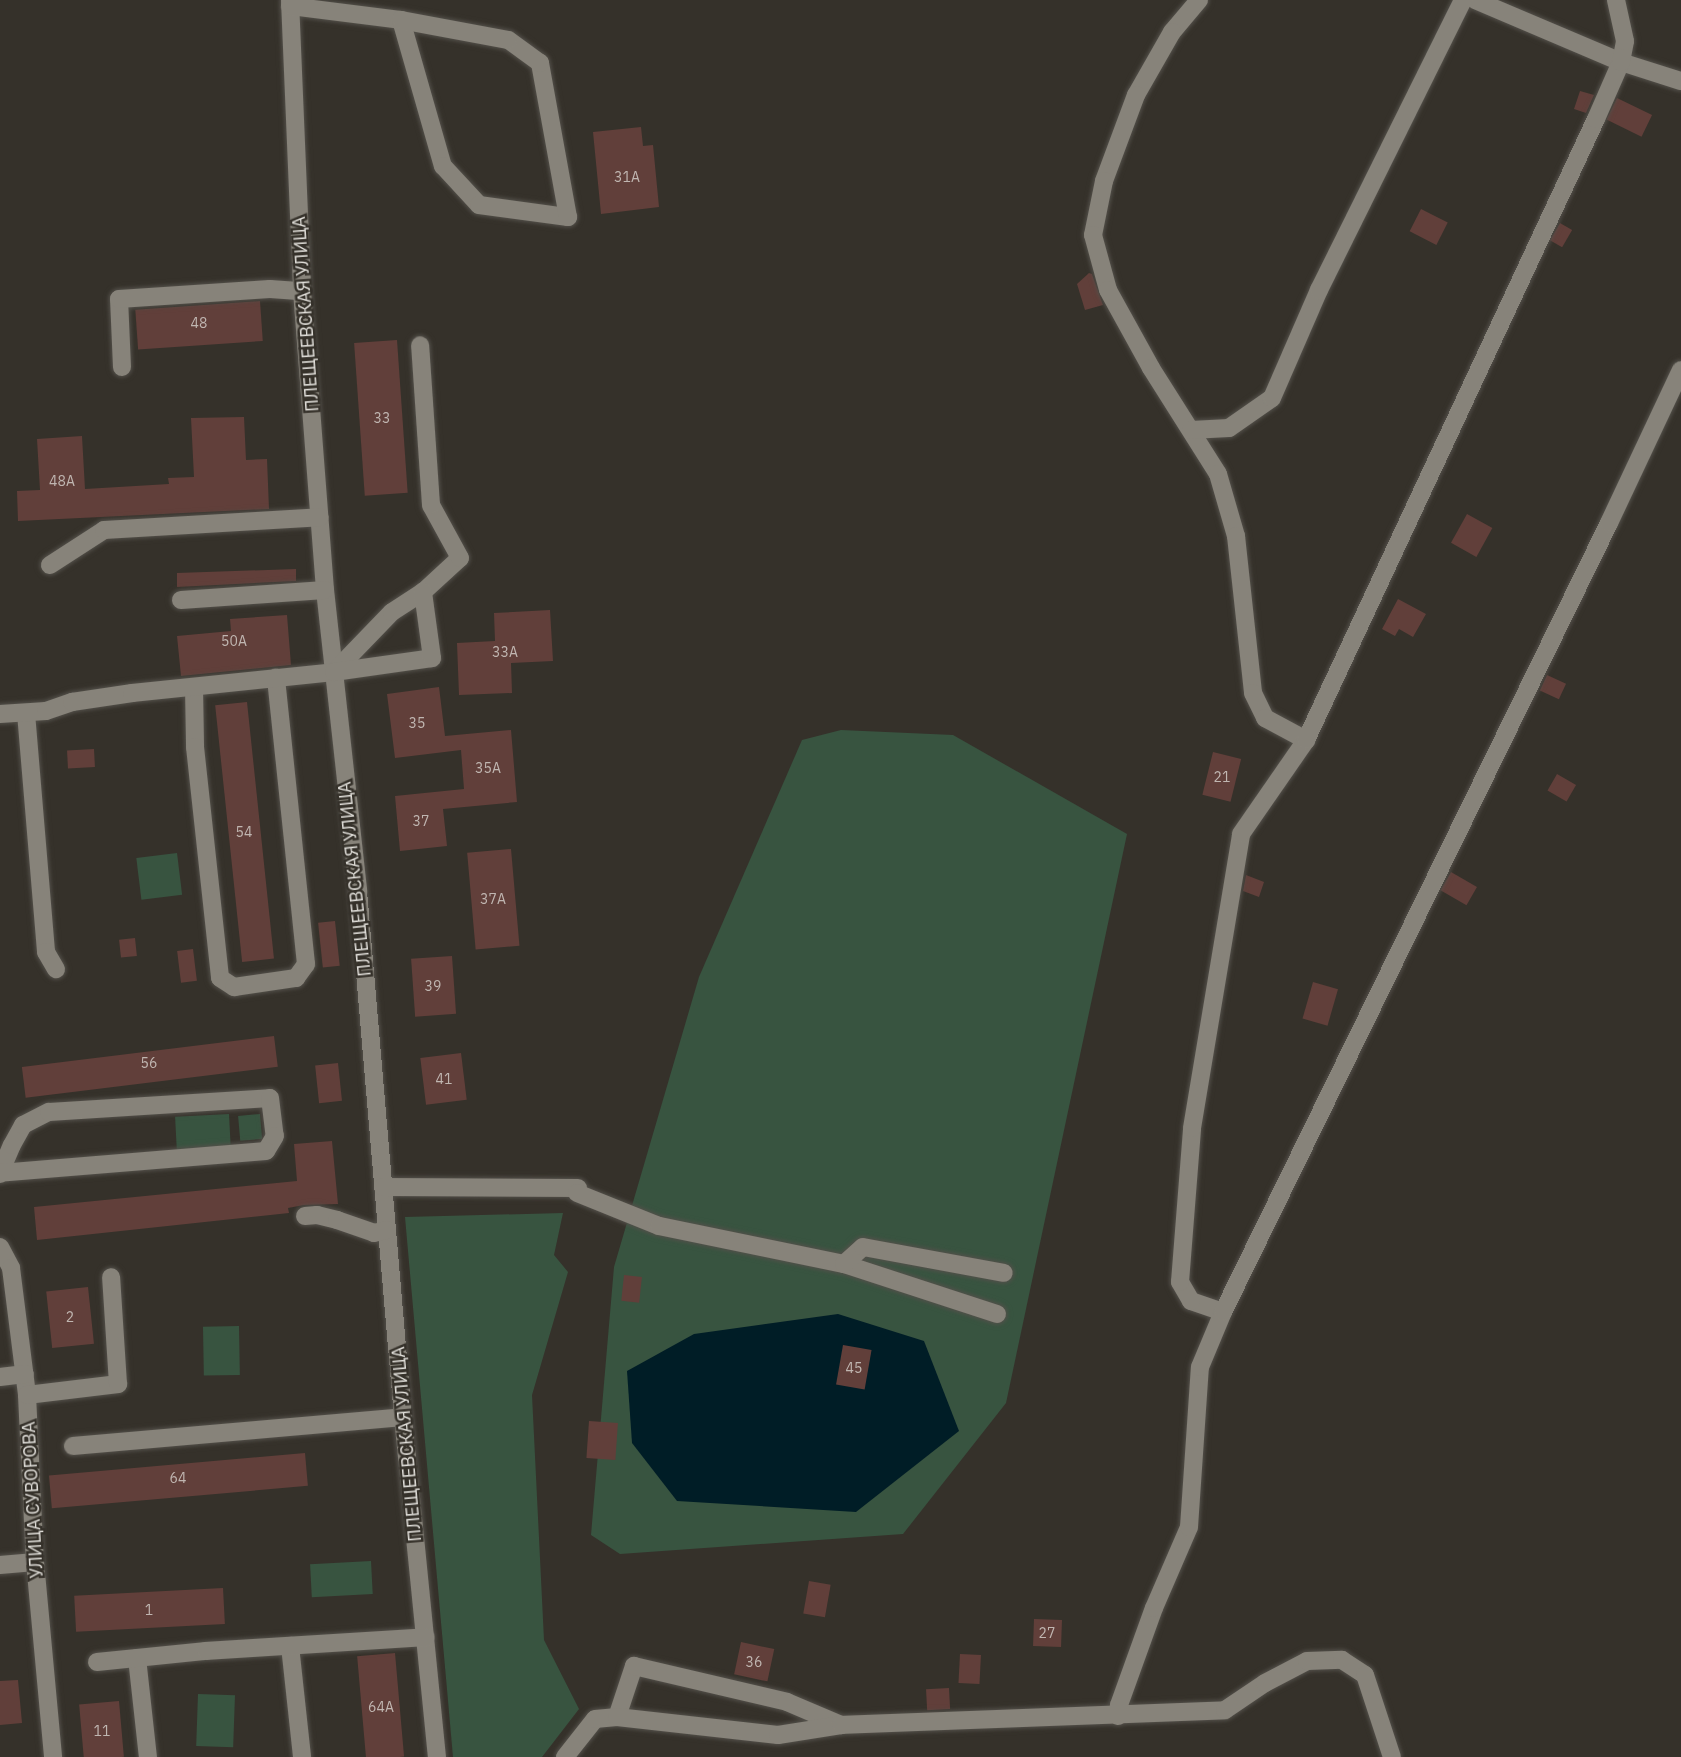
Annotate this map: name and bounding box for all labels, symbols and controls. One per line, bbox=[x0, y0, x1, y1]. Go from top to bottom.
house number: 31А bbox=[614, 169, 640, 185]
street label: ПЛЕЩЕЕВСКАЯ УЛИЦА bbox=[288, 216, 324, 412]
house number: 48 bbox=[191, 315, 207, 331]
house number: 33 bbox=[374, 410, 390, 426]
house number: 48А bbox=[49, 473, 75, 489]
house number: 50А bbox=[221, 633, 247, 649]
house number: 33А bbox=[492, 644, 518, 660]
house number: 35 bbox=[409, 715, 425, 731]
house number: 35А bbox=[475, 760, 501, 776]
house number: 21 bbox=[1214, 769, 1230, 785]
street label: ПЛЕЩЕЕВСКАЯ УЛИЦА bbox=[334, 780, 376, 978]
house number: 37 bbox=[413, 813, 429, 829]
house number: 54 bbox=[236, 824, 252, 840]
house number: 37А bbox=[480, 891, 506, 907]
house number: 39 bbox=[425, 978, 441, 994]
house number: 56 bbox=[141, 1055, 157, 1071]
house number: 41 bbox=[436, 1071, 452, 1087]
house number: 2 bbox=[66, 1309, 74, 1325]
street label: ПЛЕЩЕЕВСКАЯ УЛИЦА bbox=[388, 1346, 426, 1542]
house number: 45 bbox=[846, 1360, 862, 1376]
street label: УЛИЦА СУВОРОВА bbox=[18, 1421, 48, 1579]
house number: 64 bbox=[170, 1470, 186, 1486]
house number: 1 bbox=[145, 1602, 153, 1618]
house number: 27 bbox=[1039, 1625, 1055, 1641]
house number: 36 bbox=[746, 1654, 762, 1670]
house number: 64А bbox=[368, 1699, 394, 1715]
house number: 11 bbox=[94, 1723, 110, 1739]

